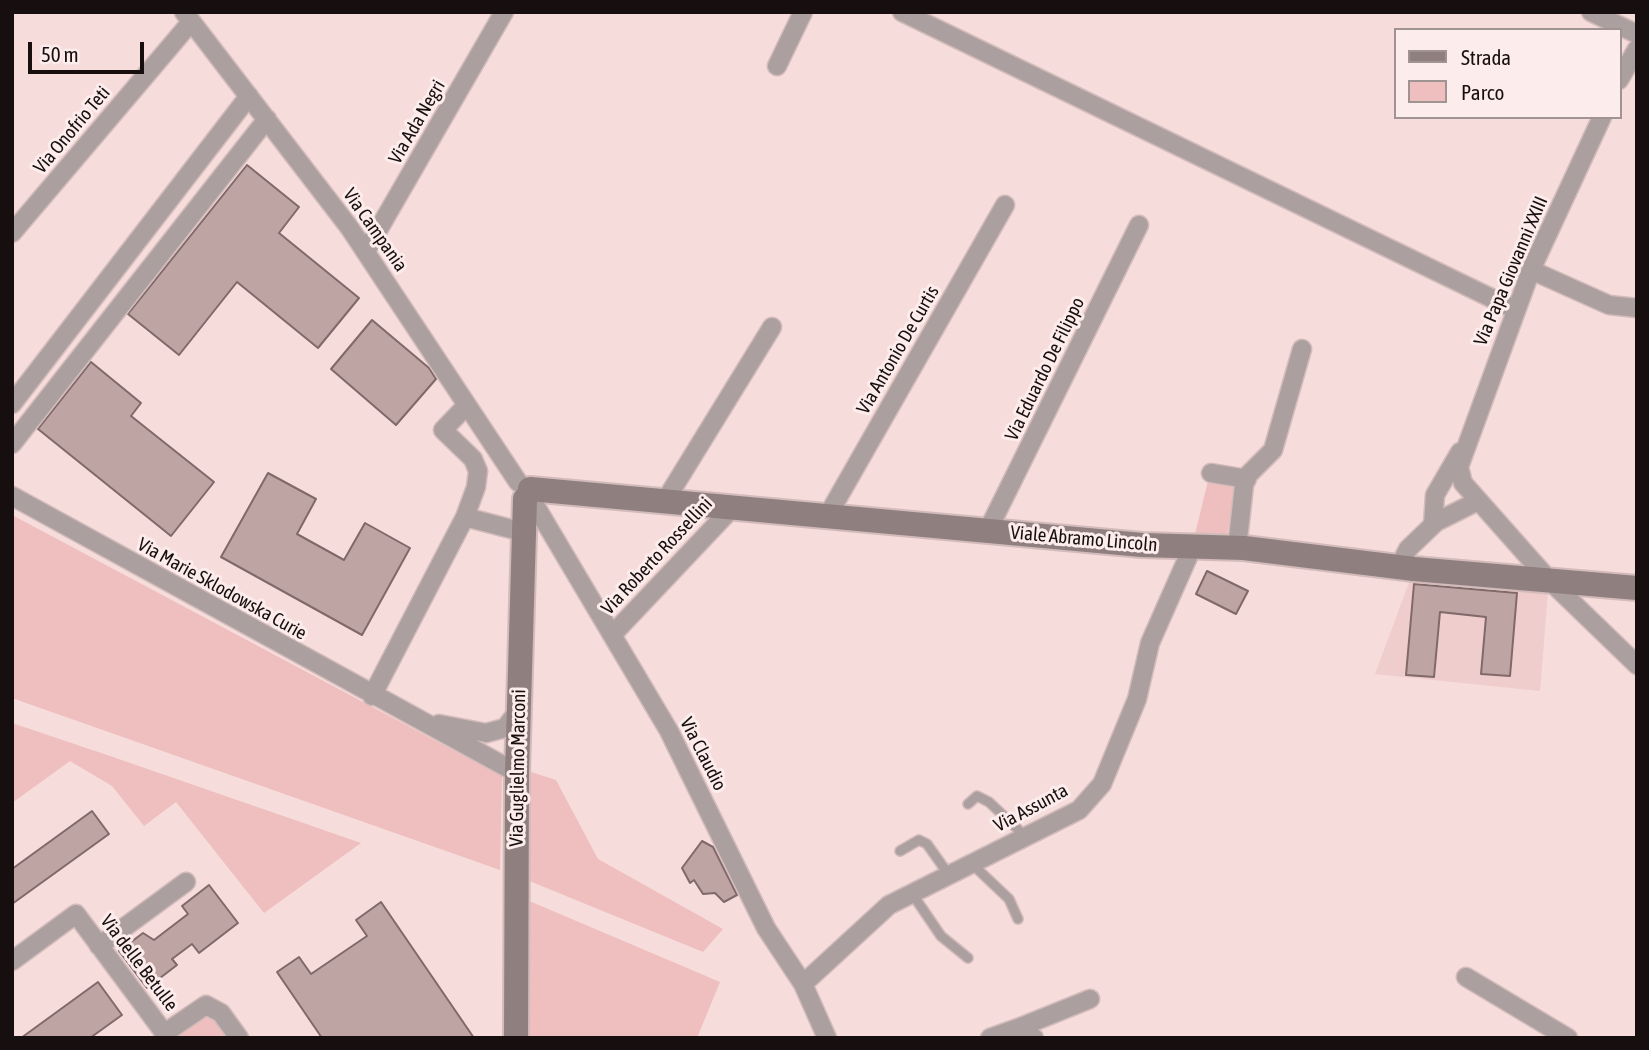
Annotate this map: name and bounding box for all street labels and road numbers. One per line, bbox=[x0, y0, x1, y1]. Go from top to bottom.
street label: Via Ada Negri bbox=[384, 76, 450, 168]
street label: Via Onofrio Teti bbox=[29, 82, 115, 178]
street label: Via Campania bbox=[338, 184, 412, 276]
street label: Via Papa Giovanni XXIII bbox=[1469, 193, 1553, 349]
street label: Via Antonio De Curtis bbox=[852, 282, 944, 418]
street label: Via Eduardo De Filippo bbox=[1000, 294, 1090, 444]
street label: Via Roberto Rossellini bbox=[597, 493, 717, 619]
street label: Viale Abramo Lincoln bbox=[1010, 521, 1158, 557]
street label: Via Marie Sklodowska Curie bbox=[133, 533, 311, 645]
street label: Via Guglielmo Marconi bbox=[505, 689, 531, 847]
street label: Via Claudio bbox=[675, 714, 731, 794]
street label: Via Assunta bbox=[990, 779, 1072, 837]
street label: Via delle Betulle bbox=[95, 910, 183, 1016]

